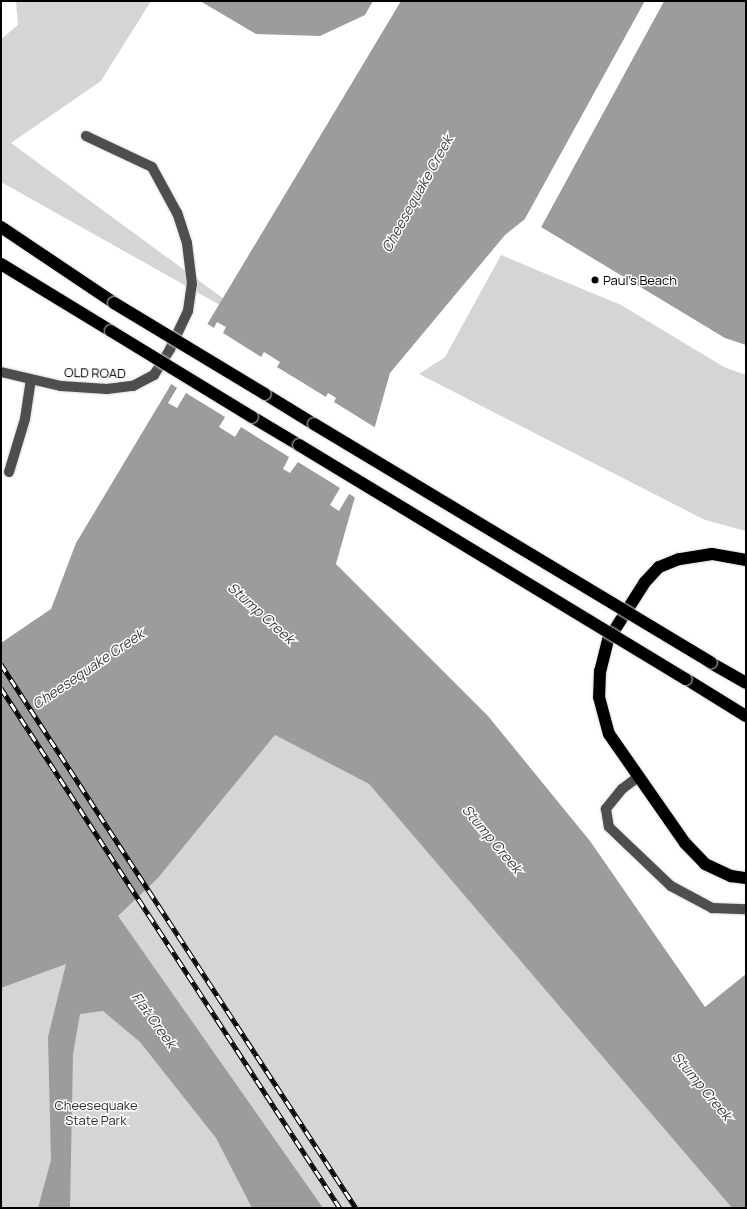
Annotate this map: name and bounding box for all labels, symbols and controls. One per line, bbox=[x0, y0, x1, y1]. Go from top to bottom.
water label: Cheesequake Creek bbox=[378, 133, 456, 255]
place label: Paul's Beach bbox=[603, 272, 677, 288]
marker: Paul's Beach bbox=[590, 275, 600, 285]
street label: OLD ROAD bbox=[64, 365, 126, 381]
water label: Stump Creek bbox=[224, 579, 298, 647]
water label: Cheesequake Creek bbox=[29, 626, 147, 712]
water label: Stump Creek bbox=[459, 802, 525, 876]
water label: Flat Creek bbox=[128, 989, 180, 1051]
water label: Stump Creek bbox=[669, 1049, 735, 1123]
park label: Cheesequake State Park bbox=[54, 1098, 138, 1129]

